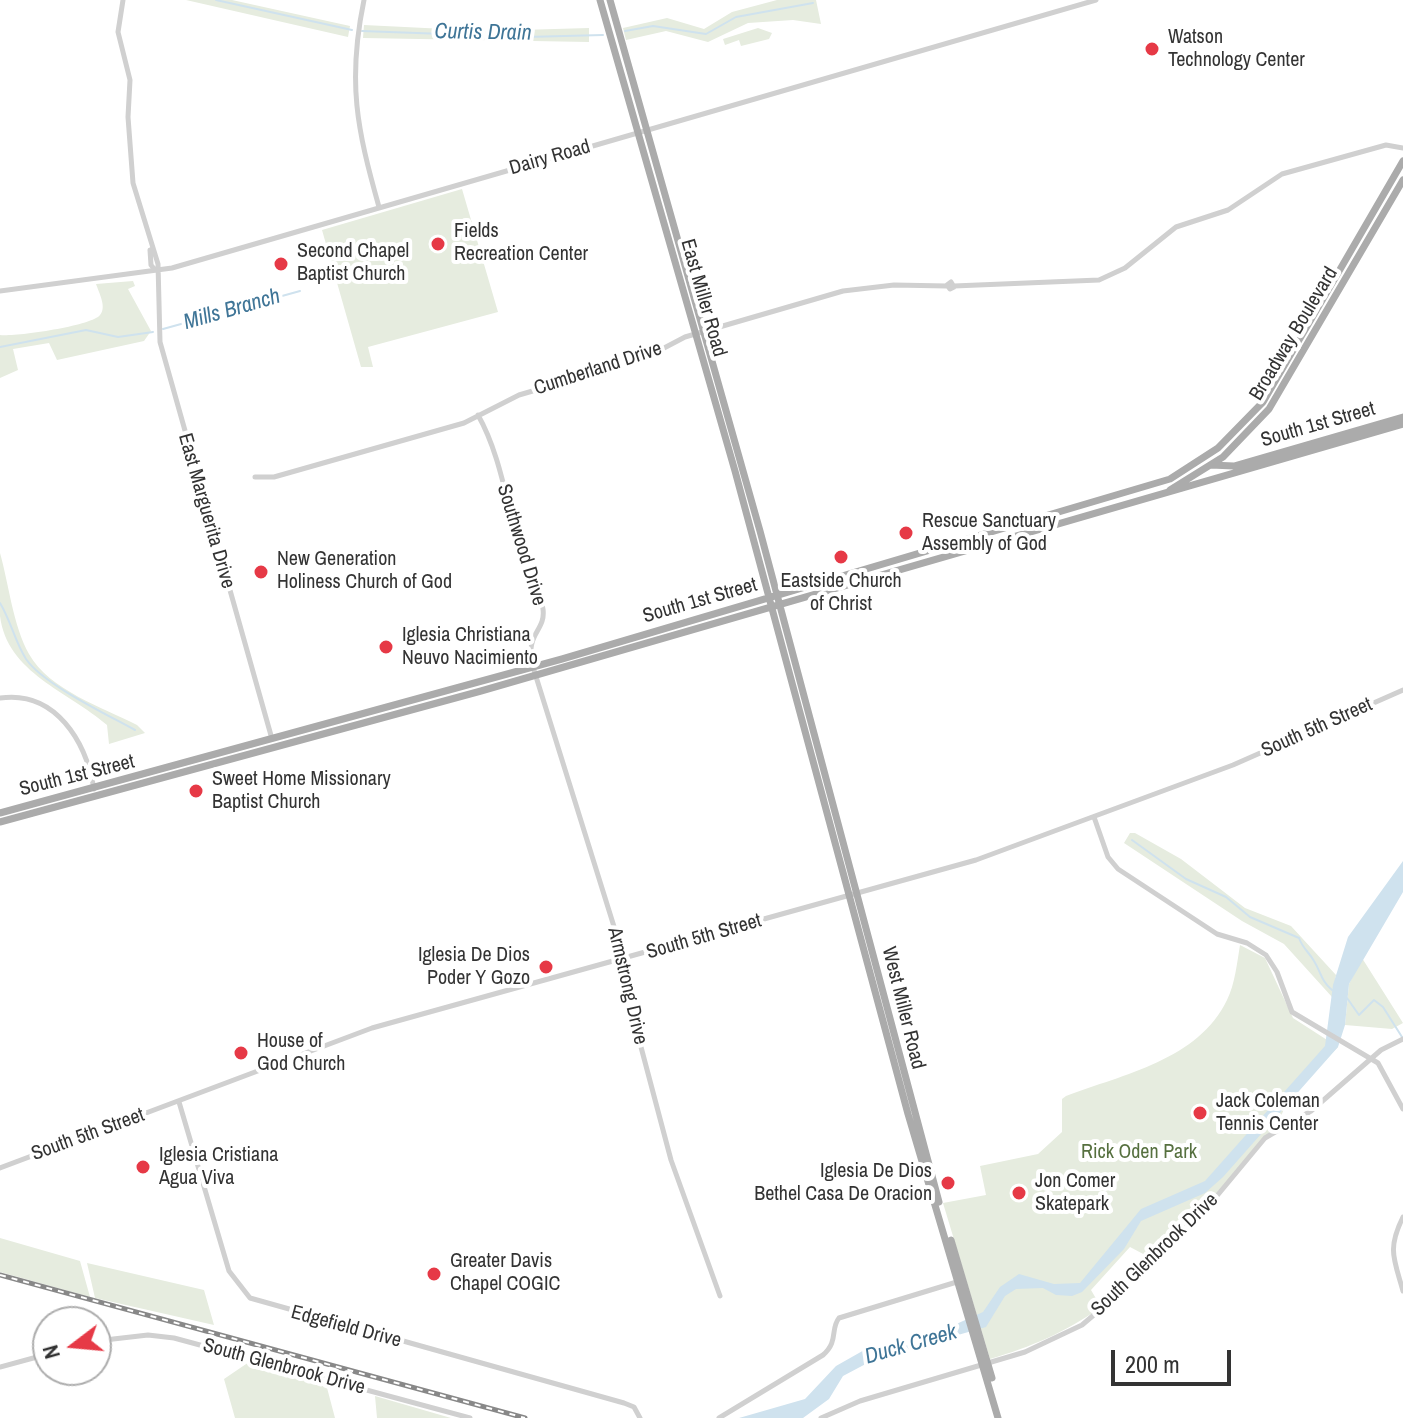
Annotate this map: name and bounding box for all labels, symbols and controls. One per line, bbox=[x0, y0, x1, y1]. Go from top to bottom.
water label: Curtis Drain bbox=[434, 19, 532, 47]
place label: Watson Technology Center bbox=[1168, 26, 1305, 73]
marker: Watson Technology Center bbox=[1143, 40, 1161, 58]
street label: Dairy Road bbox=[507, 135, 593, 181]
place label: Fields Recreation Center bbox=[454, 220, 588, 267]
marker: Fields Recreation Center bbox=[429, 235, 447, 253]
street label: East Miller Road bbox=[675, 236, 731, 360]
place label: Second Chapel Baptist Church bbox=[297, 240, 409, 287]
marker: Second Chapel Baptist Church bbox=[272, 255, 290, 273]
street label: Broadway Boulevard bbox=[1245, 263, 1343, 405]
water label: Mills Branch bbox=[181, 284, 283, 336]
street label: Cumberland Drive bbox=[531, 337, 665, 401]
street label: South 1st Street bbox=[1258, 397, 1378, 453]
street label: East Marguerita Drive bbox=[172, 431, 240, 591]
street label: Southwood Drive bbox=[491, 481, 551, 609]
place label: Rescue Sanctuary Assembly of God bbox=[922, 510, 1056, 557]
marker: Rescue Sanctuary Assembly of God bbox=[897, 524, 915, 542]
place label: New Generation Holiness Church of God bbox=[277, 548, 452, 595]
marker: Eastside Church of Christ bbox=[832, 548, 850, 566]
marker: New Generation Holiness Church of God bbox=[252, 563, 270, 581]
place label: Eastside Church of Christ bbox=[780, 570, 902, 617]
street label: South 1st Street bbox=[640, 573, 760, 629]
place label: Iglesia Christiana Neuvo Nacimiento bbox=[402, 624, 538, 671]
marker: Iglesia Christiana Neuvo Nacimiento bbox=[377, 638, 395, 656]
street label: South 5th Street bbox=[1258, 693, 1376, 763]
street label: South 1st Street bbox=[17, 750, 137, 802]
place label: Sweet Home Missionary Baptist Church bbox=[212, 768, 391, 815]
marker: Sweet Home Missionary Baptist Church bbox=[187, 782, 205, 800]
street label: South 5th Street bbox=[644, 909, 764, 965]
street label: Armstrong Drive bbox=[602, 925, 652, 1047]
place label: Iglesia De Dios Poder Y Gozo bbox=[418, 944, 530, 991]
street label: West Miller Road bbox=[876, 944, 930, 1072]
marker: Iglesia De Dios Poder Y Gozo bbox=[537, 958, 555, 976]
place label: House of God Church bbox=[257, 1030, 345, 1077]
marker: House of God Church bbox=[232, 1044, 250, 1062]
place label: Jack Coleman Tennis Center bbox=[1216, 1090, 1320, 1137]
street label: South 5th Street bbox=[28, 1103, 148, 1167]
marker: Jack Coleman Tennis Center bbox=[1191, 1104, 1209, 1122]
park label: Rick Oden Park bbox=[1081, 1141, 1197, 1165]
place label: Iglesia Cristiana Agua Viva bbox=[159, 1144, 278, 1191]
marker: Iglesia Cristiana Agua Viva bbox=[134, 1158, 152, 1176]
place label: Iglesia De Dios Bethel Casa De Oracion bbox=[754, 1160, 932, 1207]
place label: Jon Comer Skatepark bbox=[1035, 1170, 1115, 1217]
marker: Iglesia De Dios Bethel Casa De Oracion bbox=[939, 1174, 957, 1192]
marker: Jon Comer Skatepark bbox=[1010, 1184, 1028, 1202]
street label: South Glenbrook Drive bbox=[1087, 1188, 1223, 1322]
place label: Greater Davis Chapel COGIC bbox=[450, 1250, 560, 1297]
marker: Greater Davis Chapel COGIC bbox=[425, 1265, 443, 1283]
street label: Edgefield Drive bbox=[288, 1301, 404, 1353]
north arrow bbox=[32, 1306, 112, 1386]
water label: Duck Creek bbox=[862, 1319, 960, 1371]
street label: South Glenbrook Drive bbox=[200, 1334, 368, 1400]
scale bar bbox=[1115, 1334, 1235, 1384]
text: N bbox=[35, 1342, 67, 1362]
text: 200 m bbox=[1125, 1348, 1180, 1380]

